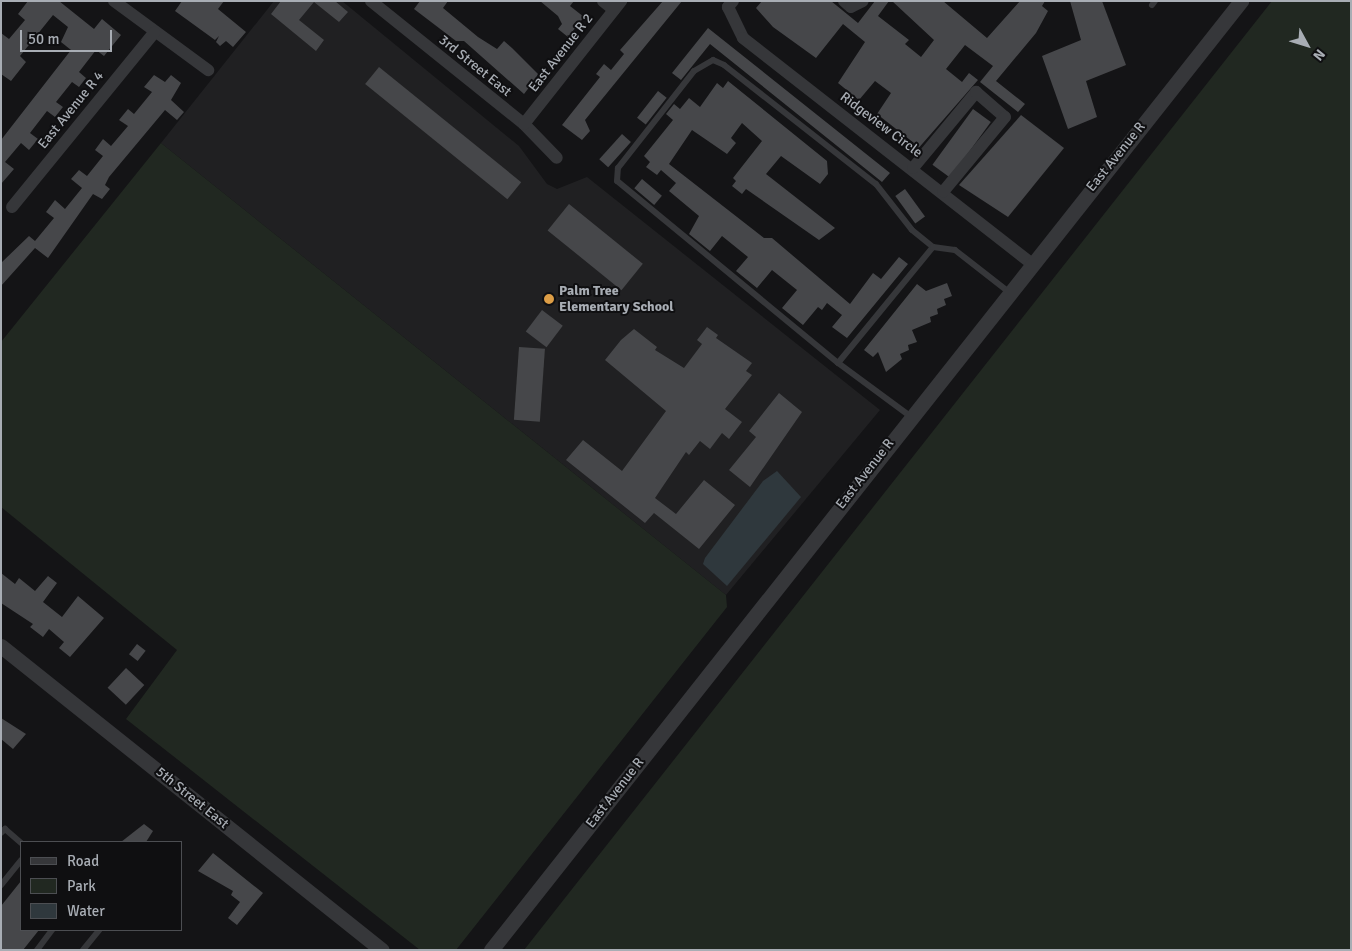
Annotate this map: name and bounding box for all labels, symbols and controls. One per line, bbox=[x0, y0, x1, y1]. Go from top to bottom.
street label: East Avenue R 2 bbox=[525, 10, 597, 96]
scale bar bbox=[22, 20, 115, 52]
north arrow bbox=[1282, 20, 1332, 70]
text: 50 m bbox=[28, 30, 59, 48]
street label: 3rd Street East bbox=[435, 32, 515, 100]
text: N bbox=[1309, 46, 1329, 64]
street label: East Avenue R 4 bbox=[35, 68, 107, 152]
street label: Ridgeview Circle bbox=[837, 89, 925, 161]
street label: East Avenue R bbox=[1083, 119, 1149, 195]
place label: Palm Tree Elementary School bbox=[559, 283, 674, 316]
marker: Palm Tree Elementary School bbox=[543, 293, 555, 305]
street label: East Avenue R bbox=[832, 436, 898, 512]
street label: East Avenue R bbox=[582, 755, 648, 831]
street label: 5th Street East bbox=[152, 764, 232, 832]
legend bbox=[20, 841, 182, 931]
text: Road bbox=[67, 852, 99, 870]
text: Park bbox=[67, 877, 96, 895]
text: Water bbox=[67, 902, 105, 920]

